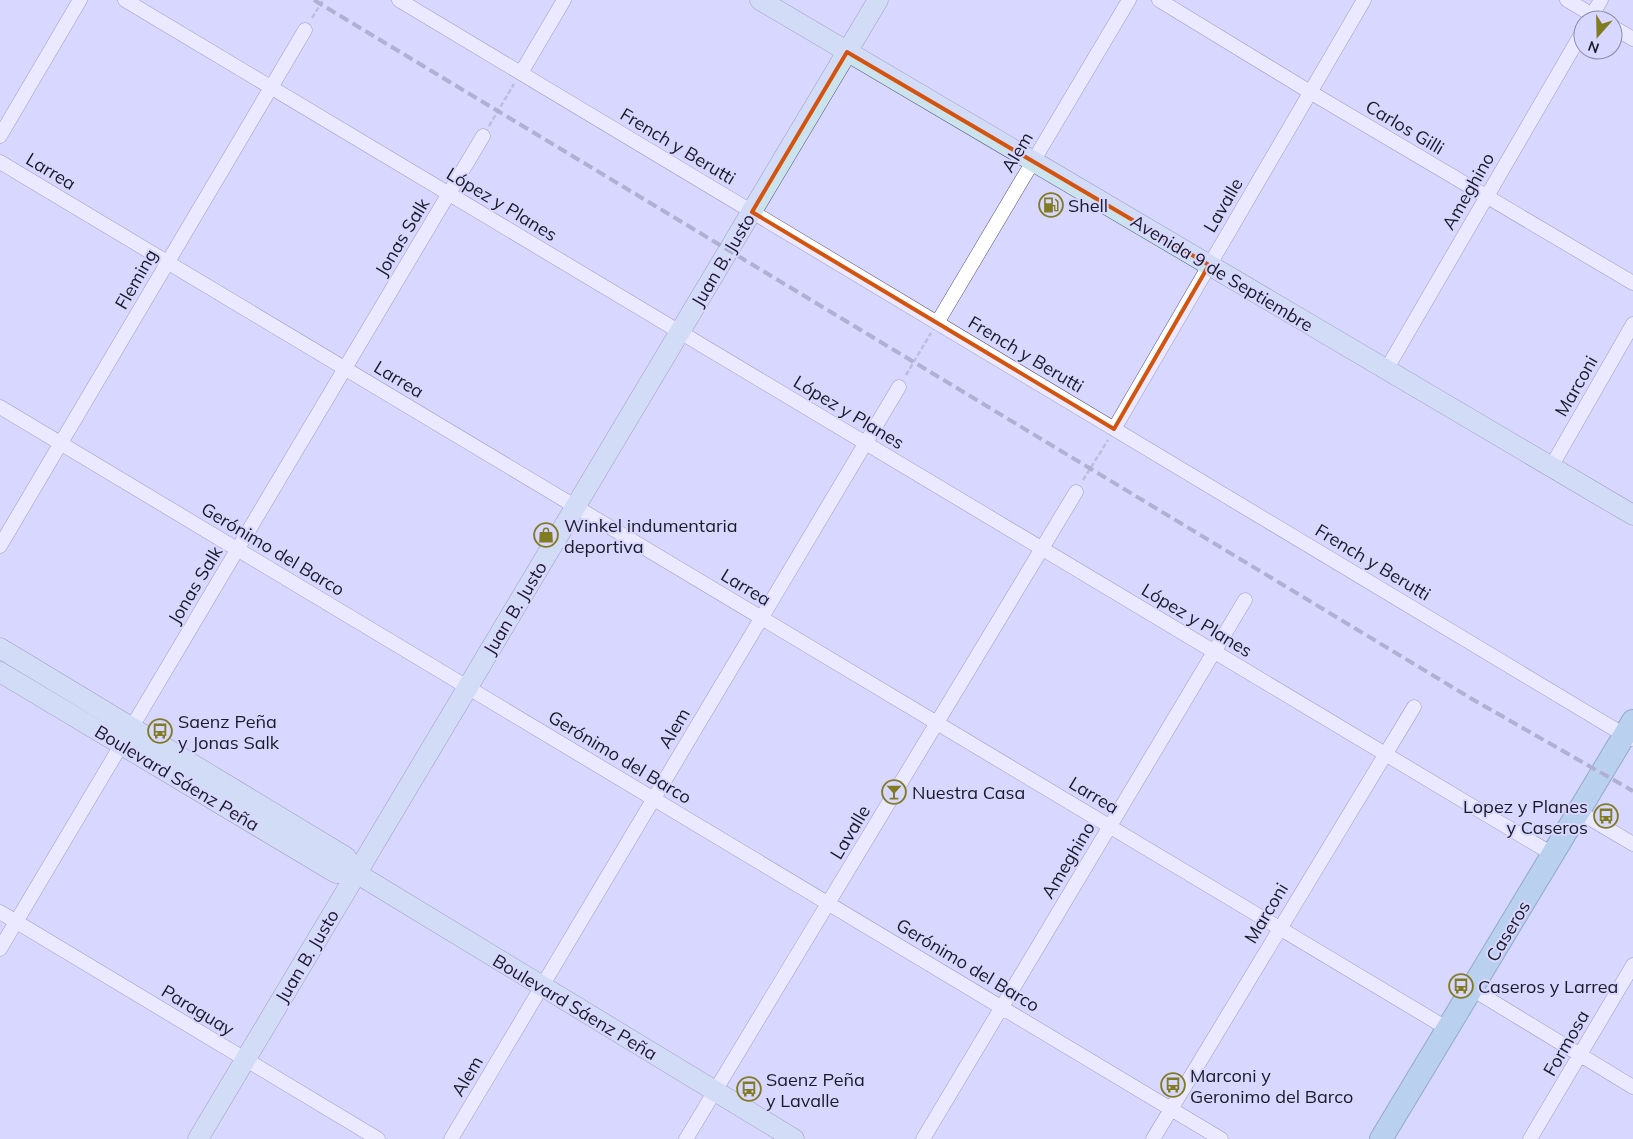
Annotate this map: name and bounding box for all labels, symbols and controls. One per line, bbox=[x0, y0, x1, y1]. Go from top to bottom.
north arrow bbox=[1573, 10, 1623, 60]
text: N bbox=[1586, 37, 1602, 57]
street label: Carlos Gilli bbox=[1361, 95, 1449, 159]
street label: French y Berutti bbox=[616, 102, 740, 190]
street label: Alem bbox=[996, 128, 1038, 176]
street label: Larrea bbox=[22, 147, 80, 195]
street label: Ameghino bbox=[1437, 148, 1499, 234]
street label: López y Planes bbox=[443, 162, 562, 246]
street label: Lavalle bbox=[1198, 174, 1248, 236]
fuel station icon: Shell bbox=[1038, 192, 1064, 218]
street label: Jonas Salk bbox=[370, 193, 435, 280]
place label: Shell bbox=[1068, 194, 1108, 217]
street label: Juan B. Justo bbox=[686, 209, 760, 311]
street label: Avenida 9 de Septiembre bbox=[1127, 209, 1317, 337]
street label: Fleming bbox=[110, 245, 162, 313]
street label: French y Berutti bbox=[964, 310, 1088, 398]
street label: Marconi bbox=[1549, 351, 1603, 421]
street label: Larrea bbox=[370, 355, 428, 403]
street label: López y Planes bbox=[790, 370, 909, 454]
street label: Gerónimo del Barco bbox=[197, 497, 349, 601]
place label: Winkel indumentaria deportiva bbox=[564, 514, 738, 558]
street label: French y Berutti bbox=[1311, 518, 1435, 606]
shop icon: Winkel indumentaria deportiva bbox=[533, 522, 559, 548]
street label: Jonas Salk bbox=[163, 541, 228, 628]
street label: Juan B. Justo bbox=[478, 557, 552, 659]
street label: Larrea bbox=[717, 563, 775, 611]
street label: López y Planes bbox=[1138, 578, 1257, 662]
street label: Alem bbox=[653, 704, 695, 752]
street label: Gerónimo del Barco bbox=[544, 705, 696, 809]
place label: Saenz Peña y Jonas Salk bbox=[178, 710, 280, 754]
bus stop icon: Saenz Peña y Jonas Salk bbox=[147, 718, 173, 744]
street label: Boulevard Sáenz Peña bbox=[91, 720, 263, 836]
street label: Larrea bbox=[1065, 771, 1123, 819]
bar icon: Nuestra Casa bbox=[881, 779, 907, 805]
place label: Nuestra Casa bbox=[912, 781, 1025, 804]
place label: Lopez y Planes y Caseros bbox=[1463, 795, 1588, 839]
street label: Lavalle bbox=[825, 801, 875, 863]
bus stop icon: Lopez y Planes y Caseros bbox=[1593, 803, 1619, 829]
street label: Ameghino bbox=[1036, 818, 1100, 902]
street label: Marconi bbox=[1239, 879, 1293, 947]
street label: Caseros bbox=[1481, 896, 1535, 966]
street label: Juan B. Justo bbox=[270, 905, 344, 1007]
street label: Gerónimo del Barco bbox=[892, 913, 1044, 1017]
street label: Boulevard Sáenz Peña bbox=[489, 949, 661, 1065]
bus stop icon: Caseros y Larrea bbox=[1448, 973, 1474, 999]
place label: Caseros y Larrea bbox=[1478, 975, 1618, 998]
street label: Paraguay bbox=[157, 979, 239, 1041]
street label: Formosa bbox=[1538, 1006, 1594, 1080]
street label: Alem bbox=[446, 1052, 488, 1100]
place label: Marconi y Geronimo del Barco bbox=[1190, 1064, 1353, 1108]
place label: Saenz Peña y Lavalle bbox=[766, 1068, 865, 1112]
bus stop icon: Marconi y Geronimo del Barco bbox=[1160, 1072, 1186, 1098]
bus stop icon: Saenz Peña y Lavalle bbox=[736, 1076, 762, 1102]

